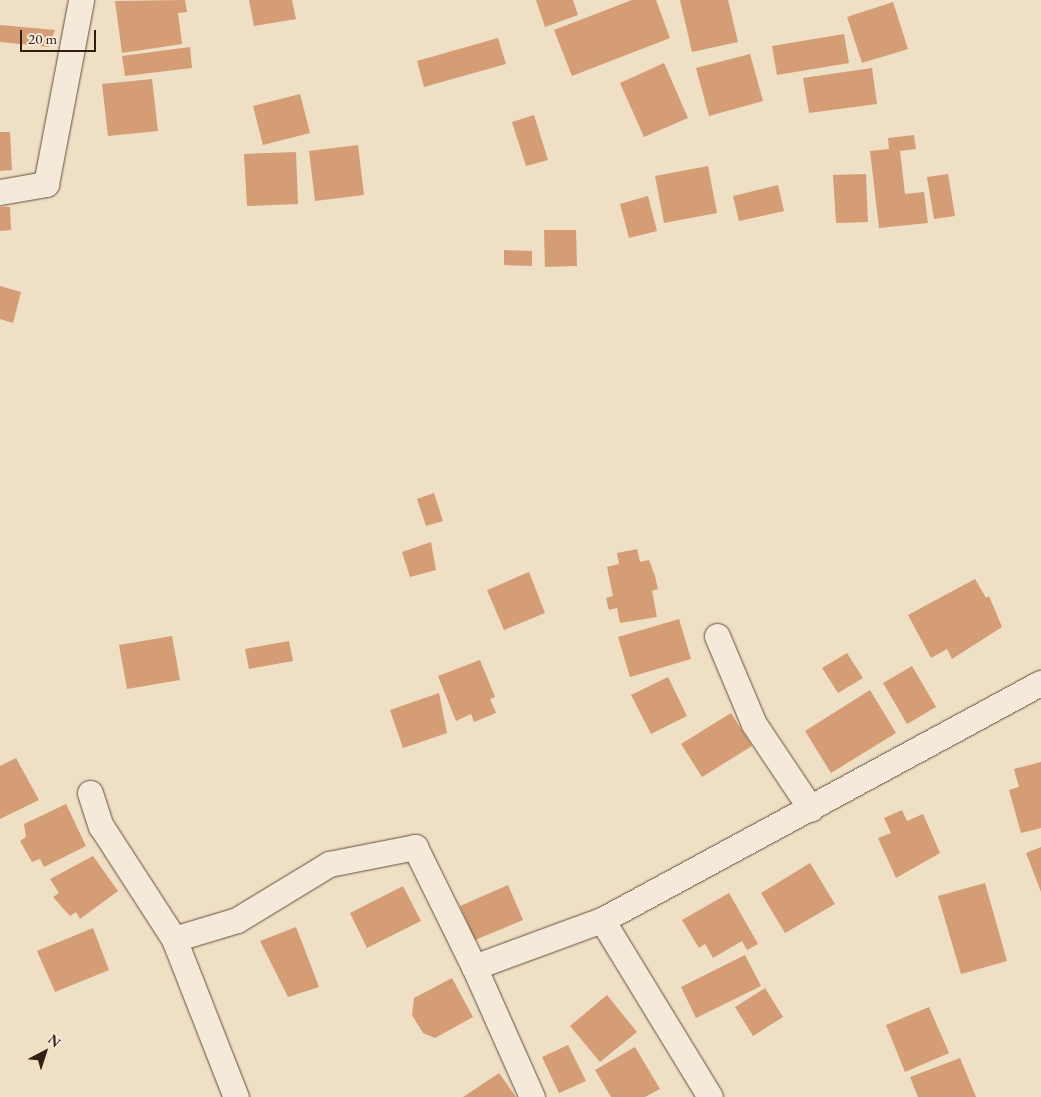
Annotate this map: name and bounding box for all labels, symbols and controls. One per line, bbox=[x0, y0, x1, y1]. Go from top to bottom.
scale bar bbox=[22, 20, 99, 52]
text: 20 m bbox=[28, 29, 57, 48]
north arrow bbox=[20, 1027, 70, 1077]
text: N bbox=[45, 1030, 65, 1051]

